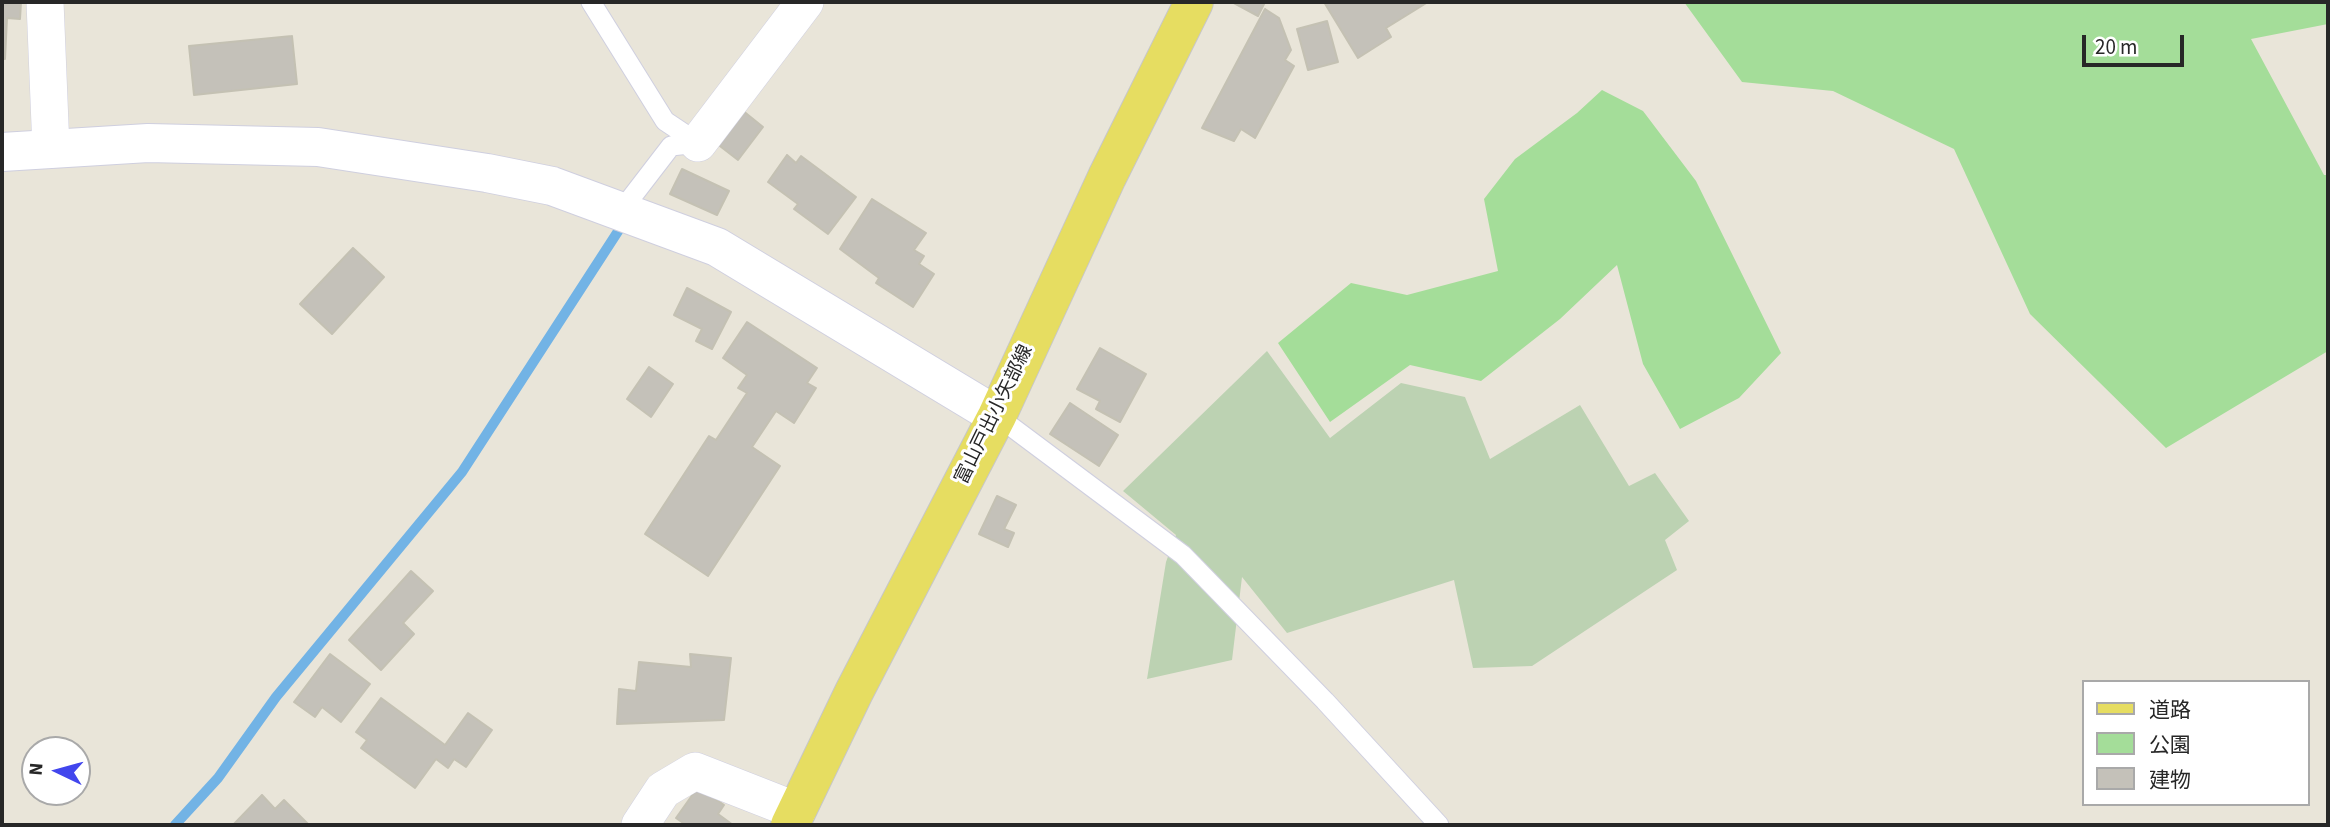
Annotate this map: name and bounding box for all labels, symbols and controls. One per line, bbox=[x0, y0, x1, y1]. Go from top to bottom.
scale bar bbox=[2085, 21, 2186, 65]
text: 20 m bbox=[2095, 32, 2137, 62]
street label: 富山戸出小矢部線 bbox=[951, 342, 1039, 488]
legend bbox=[2082, 680, 2309, 806]
text: 道路 bbox=[2149, 695, 2191, 725]
text: 公園 bbox=[2149, 730, 2191, 760]
north arrow bbox=[21, 736, 91, 806]
text: N bbox=[23, 762, 51, 777]
text: 建物 bbox=[2149, 765, 2191, 795]

